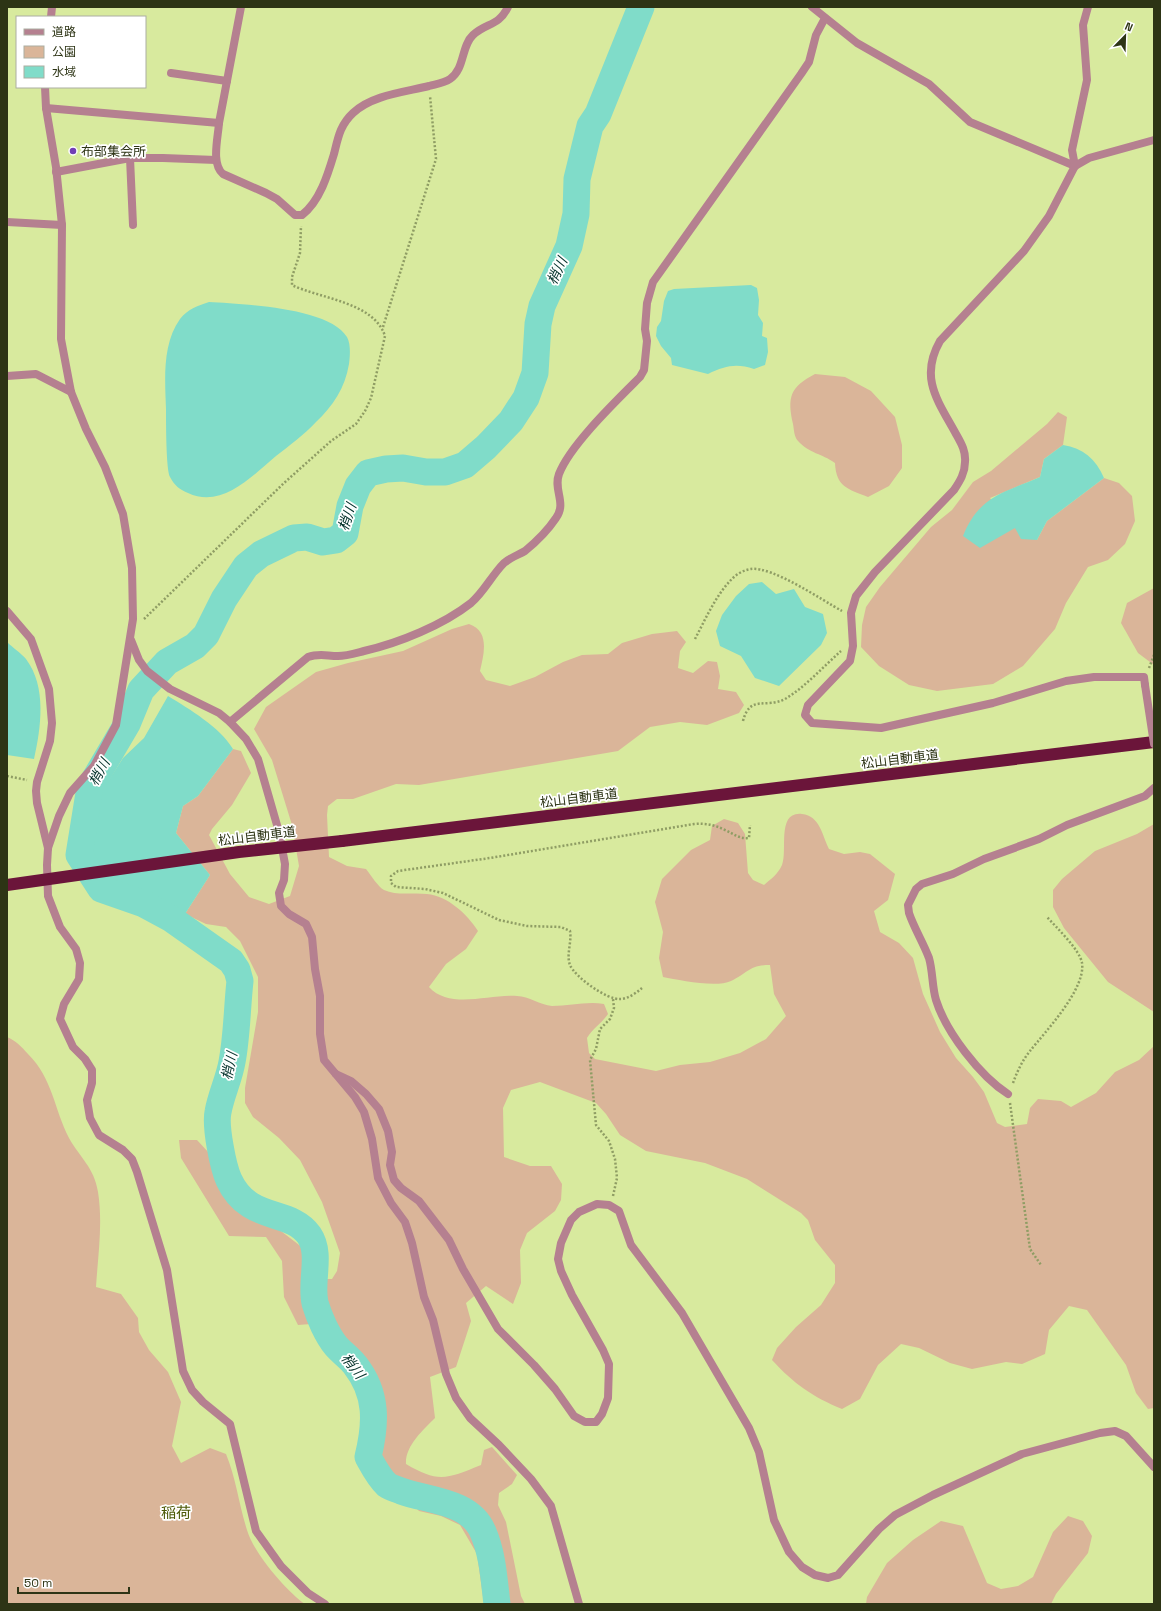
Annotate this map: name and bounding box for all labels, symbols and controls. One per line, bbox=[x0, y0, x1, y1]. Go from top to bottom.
legend bbox=[16, 16, 146, 88]
north arrow bbox=[1105, 16, 1145, 56]
text: N bbox=[1123, 19, 1135, 35]
text: 道路 bbox=[52, 24, 76, 40]
text: 公園 bbox=[52, 44, 76, 60]
text: 水域 bbox=[52, 64, 76, 80]
place label: 布部集会所 bbox=[81, 143, 146, 160]
marker: 布部集会所 bbox=[68, 146, 78, 156]
water label: 梢川 bbox=[543, 253, 572, 287]
water label: 梢川 bbox=[334, 499, 361, 533]
street label: 松山自動車道 bbox=[860, 746, 940, 772]
water label: 梢川 bbox=[84, 754, 115, 789]
street label: 松山自動車道 bbox=[539, 785, 619, 811]
street label: 松山自動車道 bbox=[217, 823, 297, 849]
water label: 梢川 bbox=[217, 1048, 241, 1082]
water label: 梢川 bbox=[337, 1349, 370, 1384]
district label: 稲荷 bbox=[161, 1503, 191, 1522]
scale bar bbox=[18, 1569, 129, 1595]
text: 50 m bbox=[24, 1575, 52, 1591]

